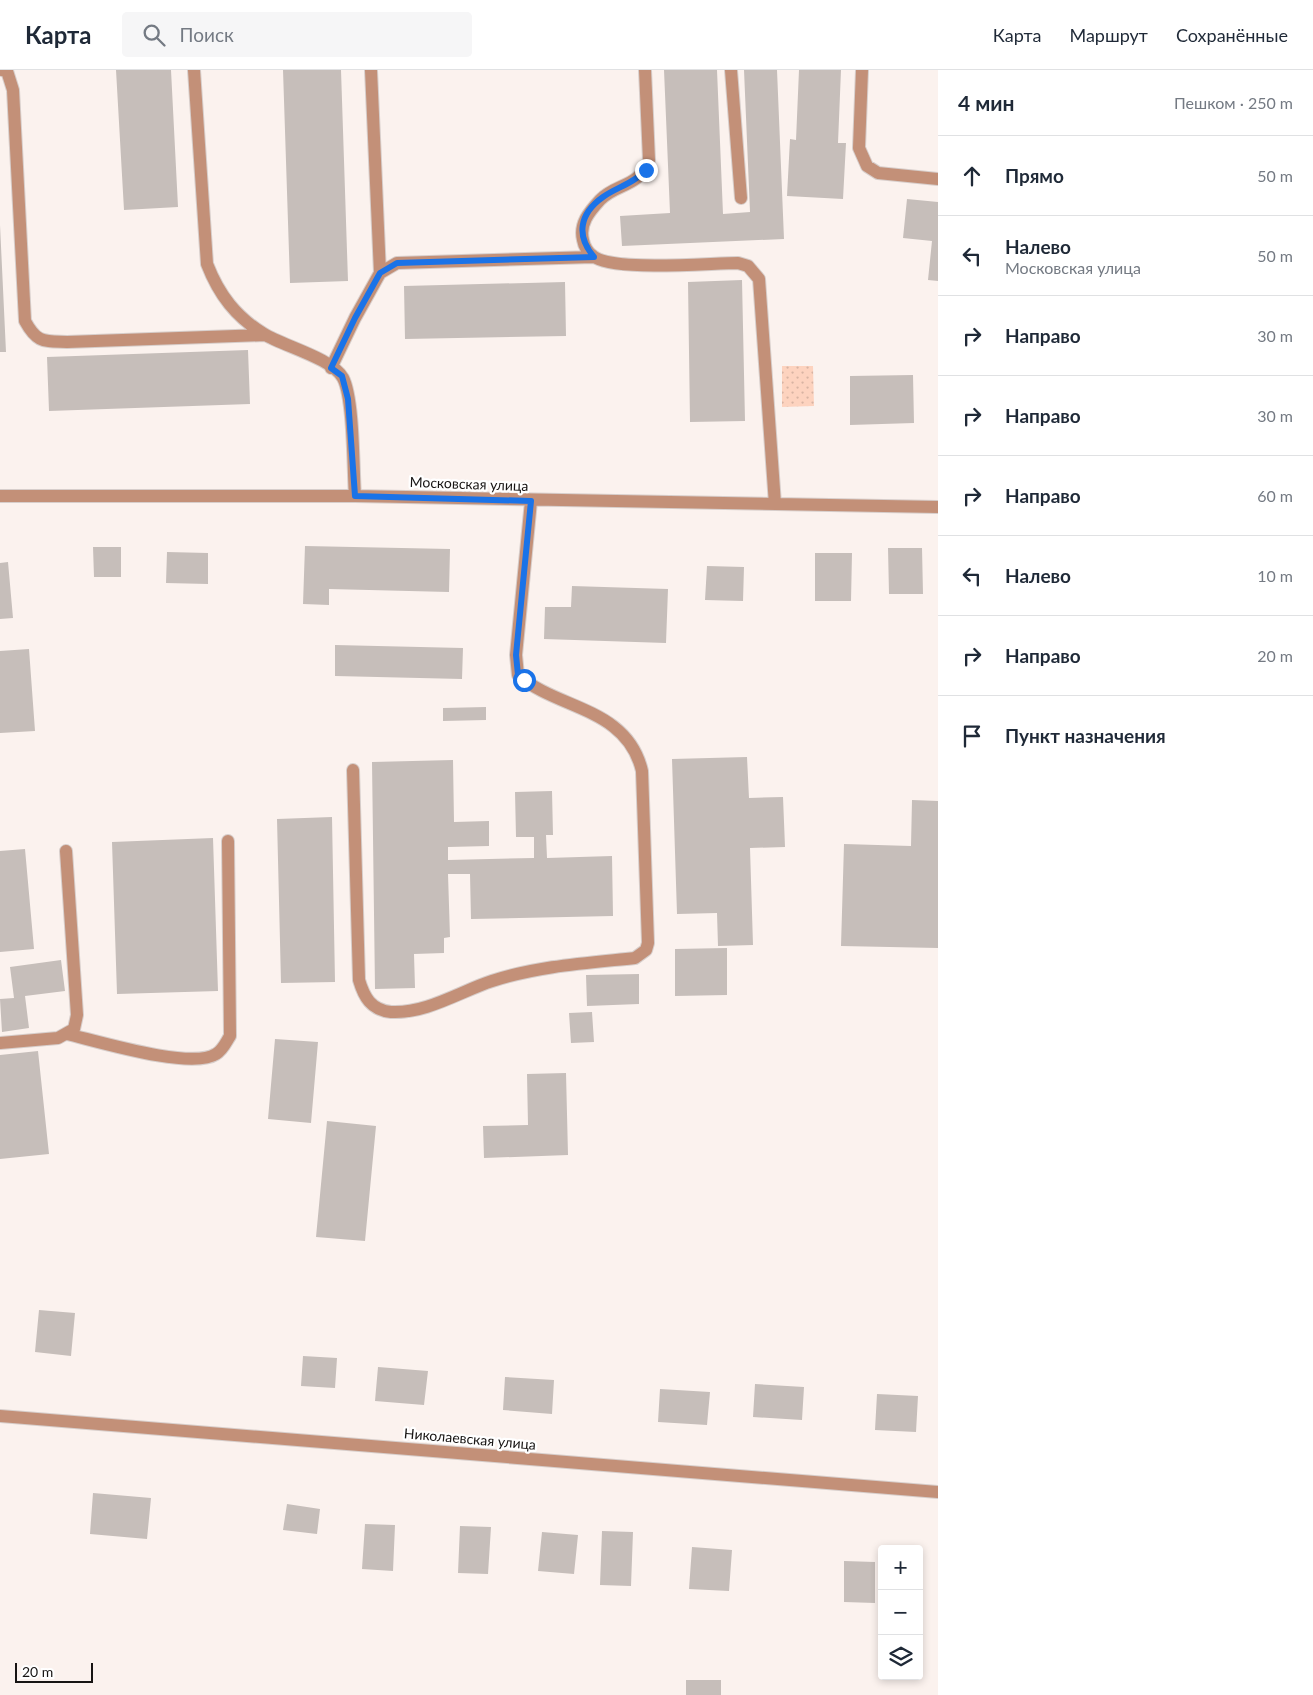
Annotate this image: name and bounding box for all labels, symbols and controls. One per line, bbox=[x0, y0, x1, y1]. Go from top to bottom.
search box bbox=[122, 12, 472, 57]
text: Карта bbox=[25, 20, 92, 49]
icon: search bbox=[140, 21, 168, 49]
text: Поиск bbox=[180, 23, 234, 46]
text: Карта bbox=[993, 24, 1041, 46]
text: Маршрут bbox=[1069, 24, 1148, 46]
text: Сохранённые bbox=[1176, 24, 1288, 46]
text: 4 мин bbox=[958, 90, 1015, 115]
text: Пешком · 250 m bbox=[1174, 93, 1293, 112]
route end bbox=[635, 159, 658, 182]
icon: ahead bbox=[958, 162, 986, 190]
text: Прямо bbox=[1005, 164, 1064, 187]
text: 50 m bbox=[1257, 166, 1293, 185]
text: Налево bbox=[1005, 235, 1071, 258]
icon: left bbox=[958, 242, 986, 270]
text: 50 m bbox=[1257, 246, 1293, 265]
text: Московская улица bbox=[1005, 258, 1141, 277]
icon: right bbox=[958, 322, 986, 350]
text: Направо bbox=[1005, 324, 1081, 347]
text: 30 m bbox=[1257, 326, 1293, 345]
icon: right bbox=[958, 402, 986, 430]
text: Направо bbox=[1005, 404, 1081, 427]
text: 30 m bbox=[1257, 406, 1293, 425]
street label: Московская улица bbox=[409, 473, 529, 494]
icon: right bbox=[958, 482, 986, 510]
text: Направо bbox=[1005, 484, 1081, 507]
text: 60 m bbox=[1257, 486, 1293, 505]
icon: left bbox=[958, 562, 986, 590]
text: Налево bbox=[1005, 564, 1071, 587]
text: 10 m bbox=[1257, 566, 1293, 585]
icon: right bbox=[958, 642, 986, 670]
text: Направо bbox=[1005, 644, 1081, 667]
text: 20 m bbox=[1257, 646, 1293, 665]
route start bbox=[513, 669, 536, 692]
icon: arrive bbox=[958, 722, 986, 750]
text: Пункт назначения bbox=[1005, 724, 1166, 747]
street label: Николаевская улица bbox=[403, 1424, 537, 1453]
map controls bbox=[878, 1545, 923, 1680]
button: + bbox=[878, 1545, 923, 1590]
button: − bbox=[878, 1590, 923, 1635]
button: layers bbox=[878, 1635, 923, 1680]
scale bar bbox=[15, 1660, 92, 1683]
text: 20 m bbox=[22, 1663, 53, 1680]

